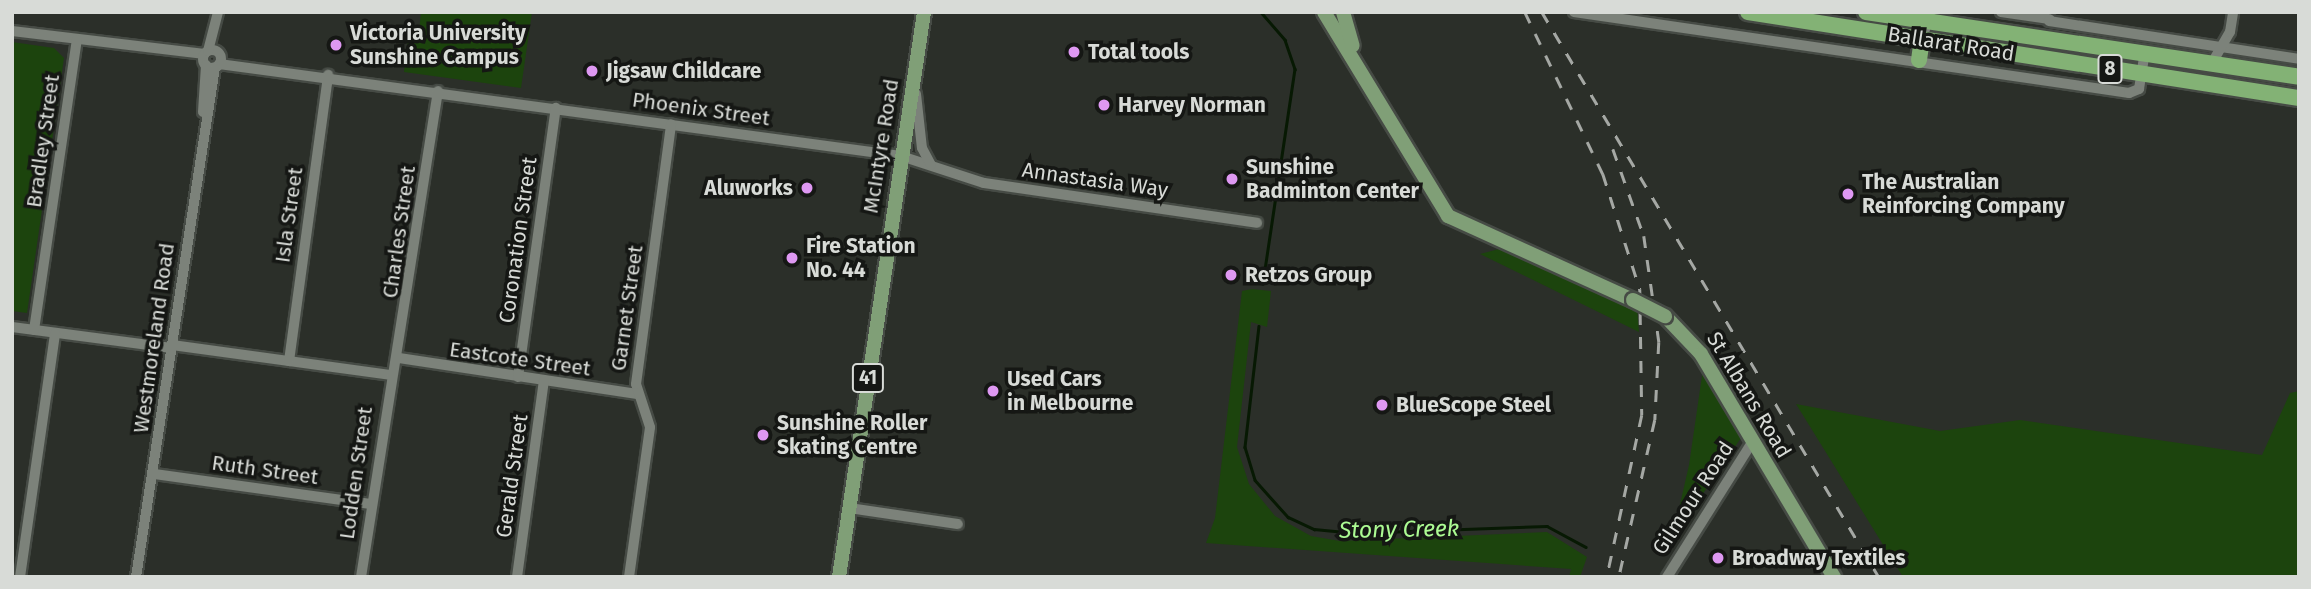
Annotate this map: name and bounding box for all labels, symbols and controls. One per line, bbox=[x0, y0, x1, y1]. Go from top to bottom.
place label: Victoria University Sunshine Campus bbox=[350, 20, 526, 70]
street label: Ballarat Road bbox=[1886, 22, 2016, 66]
marker: Victoria University Sunshine Campus bbox=[328, 37, 344, 53]
place label: Total tools bbox=[1088, 39, 1189, 65]
marker: Total tools bbox=[1066, 44, 1082, 60]
road number: 8 bbox=[2096, 54, 2124, 85]
place label: Jigsaw Childcare bbox=[606, 58, 761, 84]
marker: Jigsaw Childcare bbox=[584, 63, 600, 79]
street label: Bradley Street bbox=[21, 73, 65, 209]
street label: McIntyre Road bbox=[858, 77, 904, 215]
street label: Phoenix Street bbox=[631, 87, 771, 131]
place label: Harvey Norman bbox=[1118, 92, 1266, 118]
marker: Harvey Norman bbox=[1096, 97, 1112, 113]
place label: Sunshine Badminton Center bbox=[1246, 154, 1419, 204]
street label: Coronation Street bbox=[494, 155, 542, 325]
street label: Annastasia Way bbox=[1020, 157, 1170, 203]
street label: Charles Street bbox=[377, 164, 421, 300]
street label: Isla Street bbox=[270, 166, 308, 264]
place label: The Australian Reinforcing Company bbox=[1862, 169, 2065, 219]
marker: Sunshine Badminton Center bbox=[1224, 171, 1240, 187]
place label: Aluworks bbox=[704, 175, 793, 201]
marker: Aluworks bbox=[799, 180, 815, 196]
marker: The Australian Reinforcing Company bbox=[1840, 186, 1856, 202]
place label: Fire Station No. 44 bbox=[806, 233, 916, 283]
street label: Westmoreland Road bbox=[128, 241, 180, 435]
street label: Garnet Street bbox=[606, 244, 648, 372]
marker: Fire Station No. 44 bbox=[784, 250, 800, 266]
place label: Retzos Group bbox=[1245, 262, 1372, 288]
marker: Retzos Group bbox=[1223, 267, 1239, 283]
street label: St Albans Road bbox=[1701, 327, 1797, 463]
street label: Eastcote Street bbox=[448, 337, 592, 381]
road number: 41 bbox=[850, 362, 886, 394]
place label: Used Cars in Melbourne bbox=[1007, 366, 1133, 416]
marker: Used Cars in Melbourne bbox=[985, 383, 1001, 399]
place label: BlueScope Steel bbox=[1396, 392, 1551, 418]
marker: BlueScope Steel bbox=[1374, 397, 1390, 413]
street label: Lodden Street bbox=[334, 405, 378, 541]
place label: Sunshine Roller Skating Centre bbox=[777, 410, 927, 460]
street label: Gerald Street bbox=[491, 413, 533, 539]
marker: Sunshine Roller Skating Centre bbox=[755, 427, 771, 443]
street label: Gilmour Road bbox=[1647, 437, 1739, 559]
street label: Ruth Street bbox=[210, 450, 320, 490]
water label: Stony Creek bbox=[1339, 514, 1459, 544]
place label: Broadway Textiles bbox=[1732, 545, 1906, 571]
marker: Broadway Textiles bbox=[1710, 550, 1726, 566]

